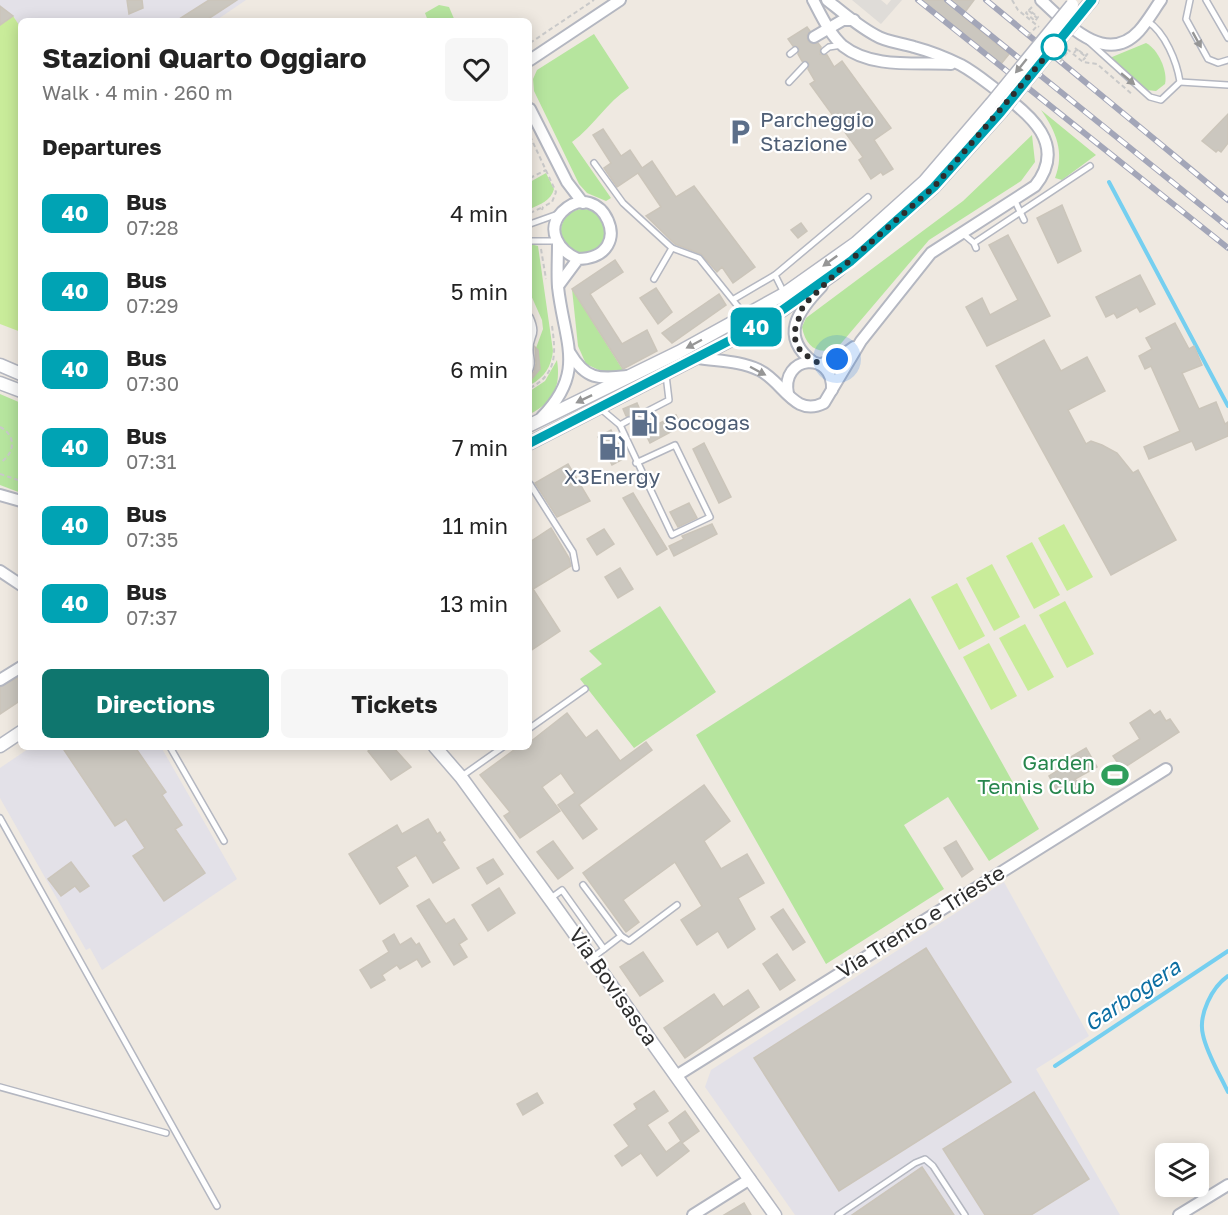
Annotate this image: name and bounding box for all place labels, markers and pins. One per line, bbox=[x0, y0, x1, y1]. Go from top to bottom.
unlabelled marker bbox=[1041, 34, 1067, 60]
place label: Parcheggio Stazione bbox=[760, 106, 874, 156]
parking icon: Parcheggio Stazione bbox=[725, 117, 755, 147]
fuel station icon: Socogas bbox=[629, 408, 659, 438]
place label: Socogas bbox=[664, 409, 750, 435]
fuel station icon: X3Energy bbox=[597, 432, 627, 462]
place label: X3Energy bbox=[564, 463, 661, 489]
place label: Garden Tennis Club bbox=[977, 749, 1095, 799]
sports icon: Garden Tennis Club bbox=[1100, 760, 1130, 790]

